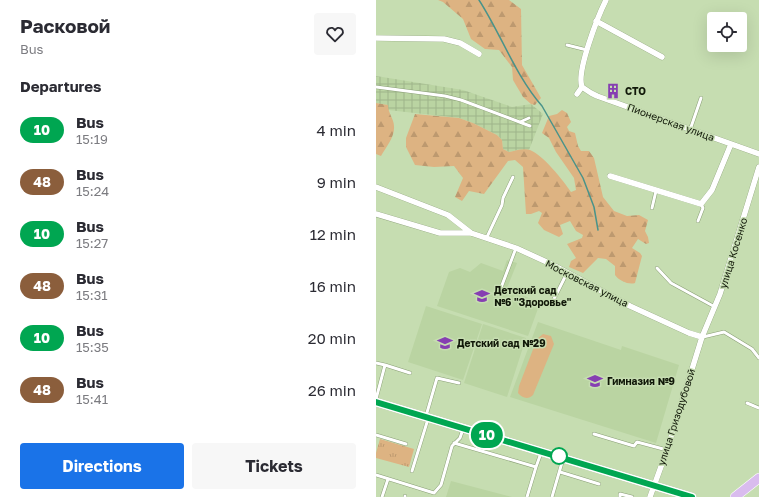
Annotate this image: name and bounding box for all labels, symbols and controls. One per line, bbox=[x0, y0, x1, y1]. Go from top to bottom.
map controls bbox=[707, 12, 747, 52]
button: locate bbox=[707, 12, 747, 52]
button: heart bbox=[314, 13, 356, 55]
text: Расковой bbox=[20, 14, 110, 37]
text: Bus bbox=[20, 41, 43, 57]
text: Departures bbox=[20, 77, 101, 95]
building icon: СТО bbox=[604, 82, 622, 100]
place label: СТО bbox=[625, 85, 646, 97]
street label: Пионерская улица bbox=[626, 101, 716, 143]
text: Bus bbox=[76, 113, 104, 131]
text: 10 bbox=[34, 121, 50, 138]
text: 4 min bbox=[317, 121, 356, 139]
text: 15:19 bbox=[76, 131, 108, 147]
text: Bus bbox=[76, 165, 104, 183]
text: 48 bbox=[33, 173, 51, 190]
text: 9 min bbox=[317, 173, 356, 191]
text: 15:24 bbox=[76, 183, 109, 199]
street label: улица Косенко bbox=[717, 216, 749, 290]
text: Bus bbox=[76, 217, 104, 235]
text: 10 bbox=[34, 225, 50, 242]
text: 12 min bbox=[310, 225, 356, 243]
text: 15:27 bbox=[76, 235, 108, 251]
street label: Московская улица bbox=[544, 257, 630, 309]
text: Bus bbox=[76, 269, 104, 287]
text: 48 bbox=[33, 277, 51, 294]
text: 16 min bbox=[309, 277, 356, 295]
place label: Детский сад №6 "Здоровье" bbox=[494, 284, 572, 308]
text: 15:31 bbox=[76, 287, 108, 303]
school or university icon: Детский сад №6 "Здоровье" bbox=[473, 287, 491, 305]
text: Bus bbox=[76, 321, 104, 339]
text: 10 bbox=[34, 329, 50, 346]
text: 20 min bbox=[308, 329, 356, 347]
school or university icon: Детский сад №29 bbox=[436, 334, 454, 352]
place label: Детский сад №29 bbox=[457, 337, 546, 349]
text: 15:35 bbox=[76, 339, 109, 355]
street label: улица Гризодубовой bbox=[655, 367, 697, 467]
school or university icon: Гимназия №9 bbox=[586, 372, 604, 390]
text: Bus bbox=[76, 373, 104, 391]
place label: Гимназия №9 bbox=[607, 375, 675, 387]
text: 48 bbox=[33, 381, 51, 398]
text: 26 min bbox=[308, 381, 356, 399]
text: 15:41 bbox=[76, 391, 108, 407]
line badge: 10 bbox=[469, 422, 505, 448]
text: 10 bbox=[479, 426, 495, 443]
button: Directions bbox=[20, 443, 184, 489]
button: Tickets bbox=[192, 443, 356, 489]
unlabelled marker bbox=[550, 447, 568, 465]

